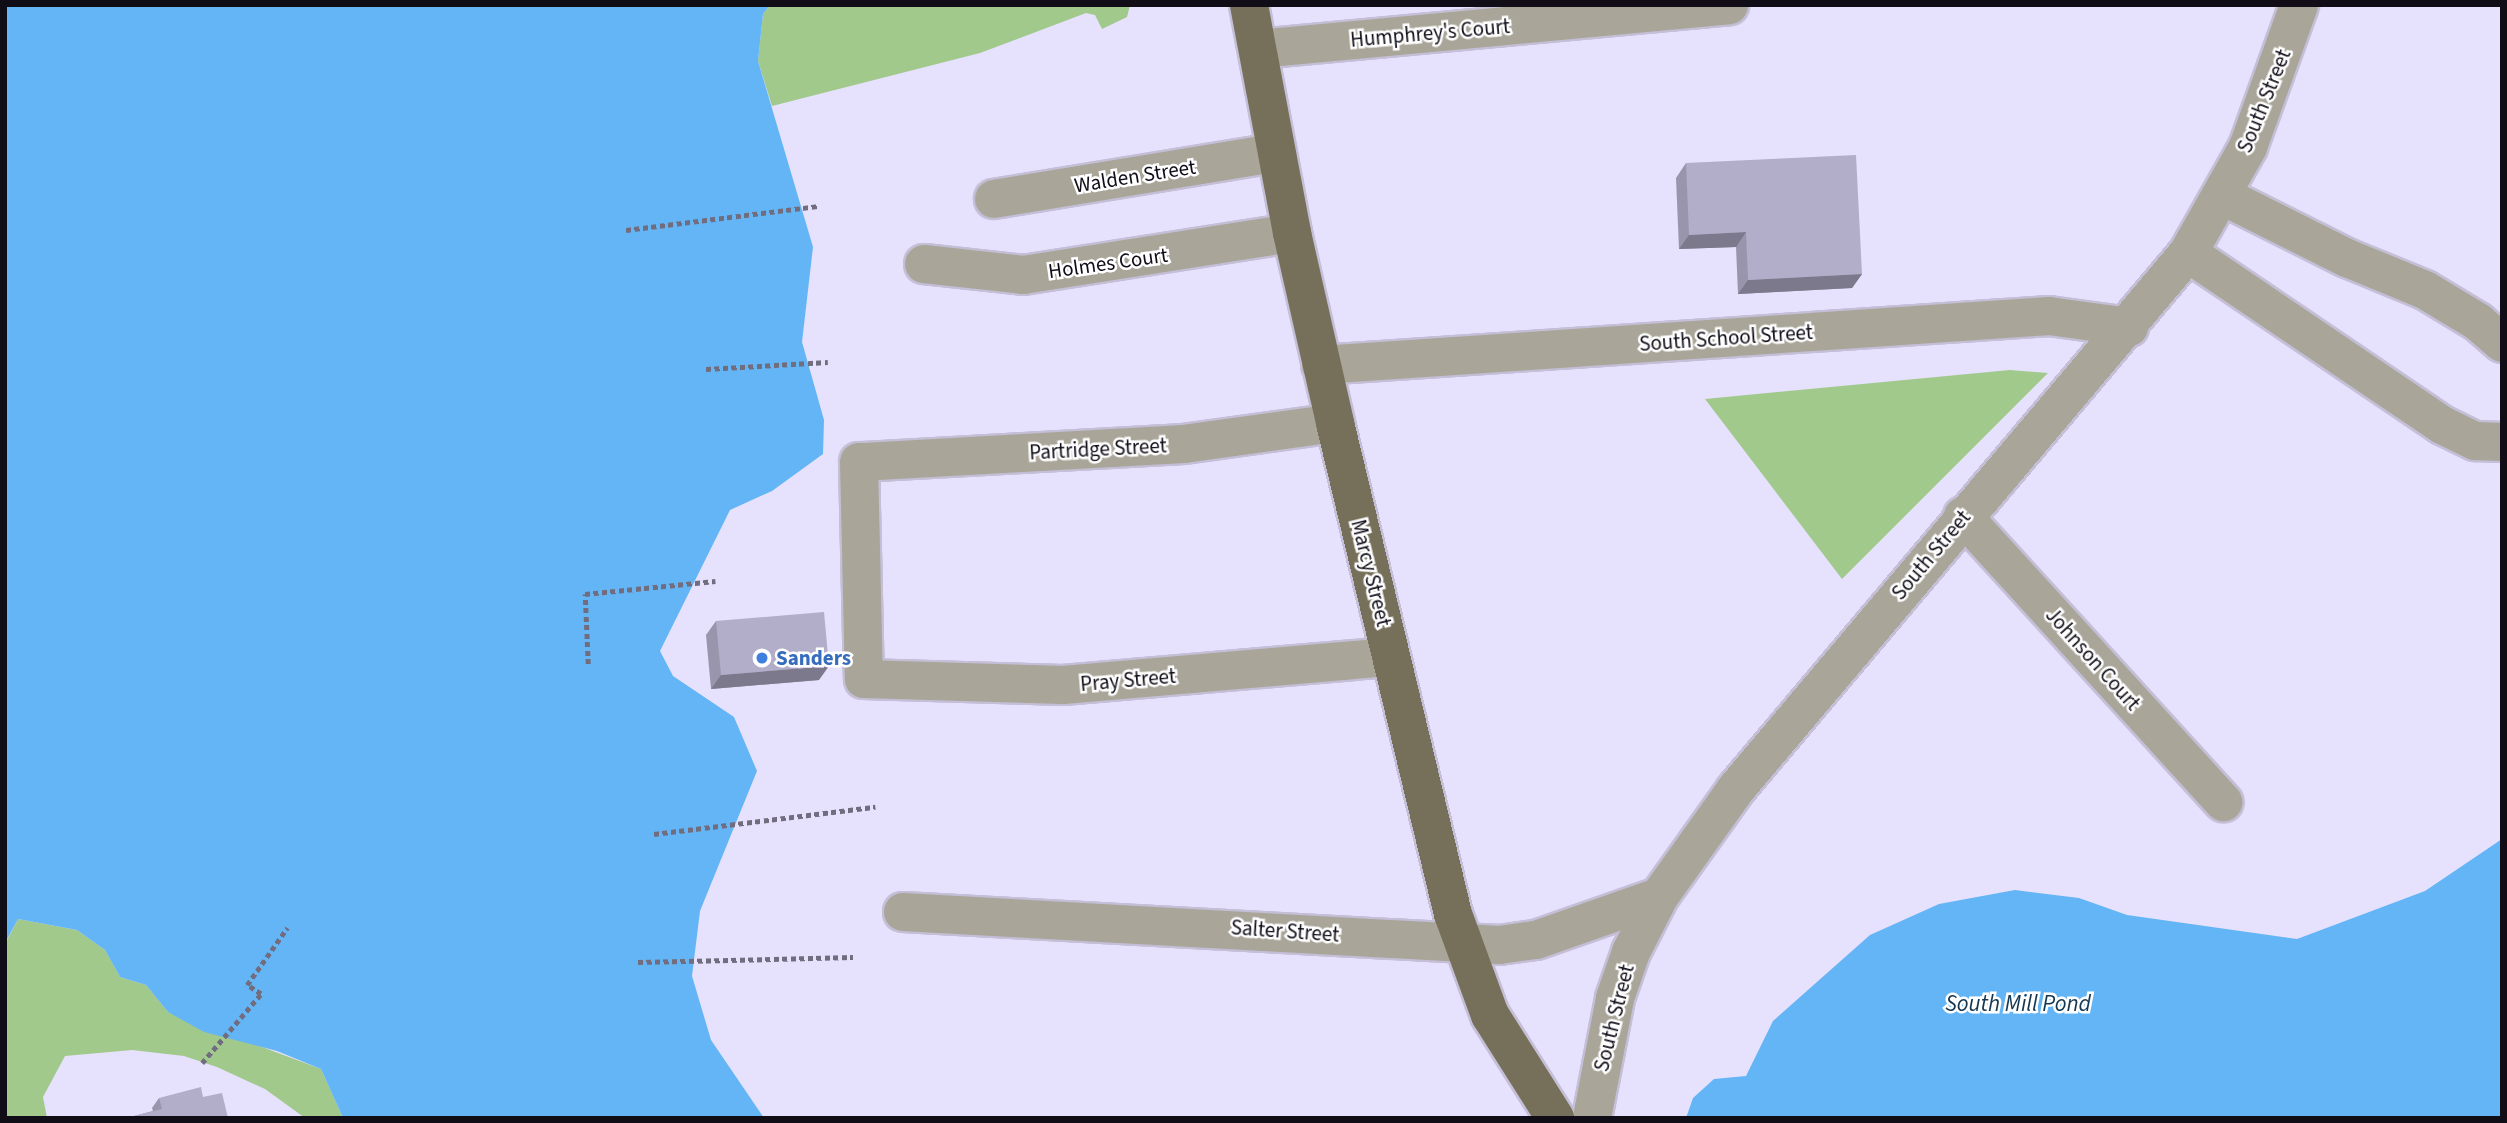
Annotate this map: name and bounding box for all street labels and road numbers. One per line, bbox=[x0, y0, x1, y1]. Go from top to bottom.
street label: Humphrey's Court bbox=[1349, 13, 1511, 53]
street label: South Street bbox=[2232, 46, 2296, 156]
street label: Walden Street bbox=[1073, 154, 1197, 198]
street label: Holmes Court bbox=[1047, 242, 1169, 284]
street label: South School Street bbox=[1638, 319, 1814, 357]
street label: Partridge Street bbox=[1029, 433, 1167, 465]
street label: South Street bbox=[1886, 505, 1976, 605]
street label: Marcy Street bbox=[1346, 517, 1396, 629]
street label: Johnson Court bbox=[2040, 602, 2146, 716]
street label: Pray Street bbox=[1079, 663, 1177, 697]
street label: Salter Street bbox=[1230, 915, 1340, 947]
street label: South Street bbox=[1589, 962, 1639, 1074]

